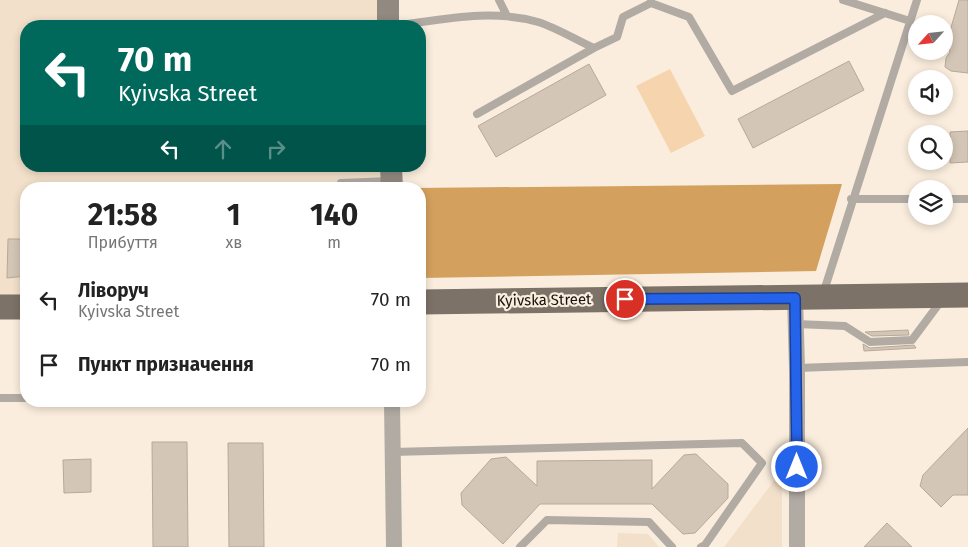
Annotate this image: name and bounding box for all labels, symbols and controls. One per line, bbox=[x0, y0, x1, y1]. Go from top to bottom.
north arrow bbox=[908, 15, 952, 60]
map controls bbox=[908, 15, 953, 225]
text: 70 m bbox=[118, 38, 192, 80]
icon: left bbox=[35, 40, 100, 105]
button: sound bbox=[908, 70, 953, 115]
text: Kyivska Street bbox=[118, 80, 257, 107]
button: search bbox=[908, 125, 953, 170]
icon: left bbox=[156, 135, 184, 163]
icon: ahead bbox=[209, 135, 237, 163]
icon: right bbox=[262, 135, 290, 163]
button: layers bbox=[908, 180, 953, 225]
text: 21:58 bbox=[88, 197, 158, 233]
text: 1 bbox=[227, 197, 241, 233]
text: 140 bbox=[310, 197, 358, 233]
text: Прибуття bbox=[88, 233, 158, 252]
text: хв bbox=[225, 233, 242, 252]
text: m bbox=[327, 233, 341, 252]
pin bbox=[604, 278, 646, 320]
text: Ліворуч bbox=[78, 279, 149, 302]
icon: arrive bbox=[611, 285, 639, 313]
icon: left bbox=[35, 286, 63, 314]
text: 70 m bbox=[371, 288, 411, 311]
street label: Kyivska Street bbox=[496, 290, 592, 310]
text: Kyivska Street bbox=[78, 302, 179, 321]
icon: arrive bbox=[35, 351, 63, 379]
text: Пункт призначення bbox=[78, 353, 254, 376]
text: 70 m bbox=[371, 353, 411, 376]
position arrow bbox=[770, 440, 822, 492]

